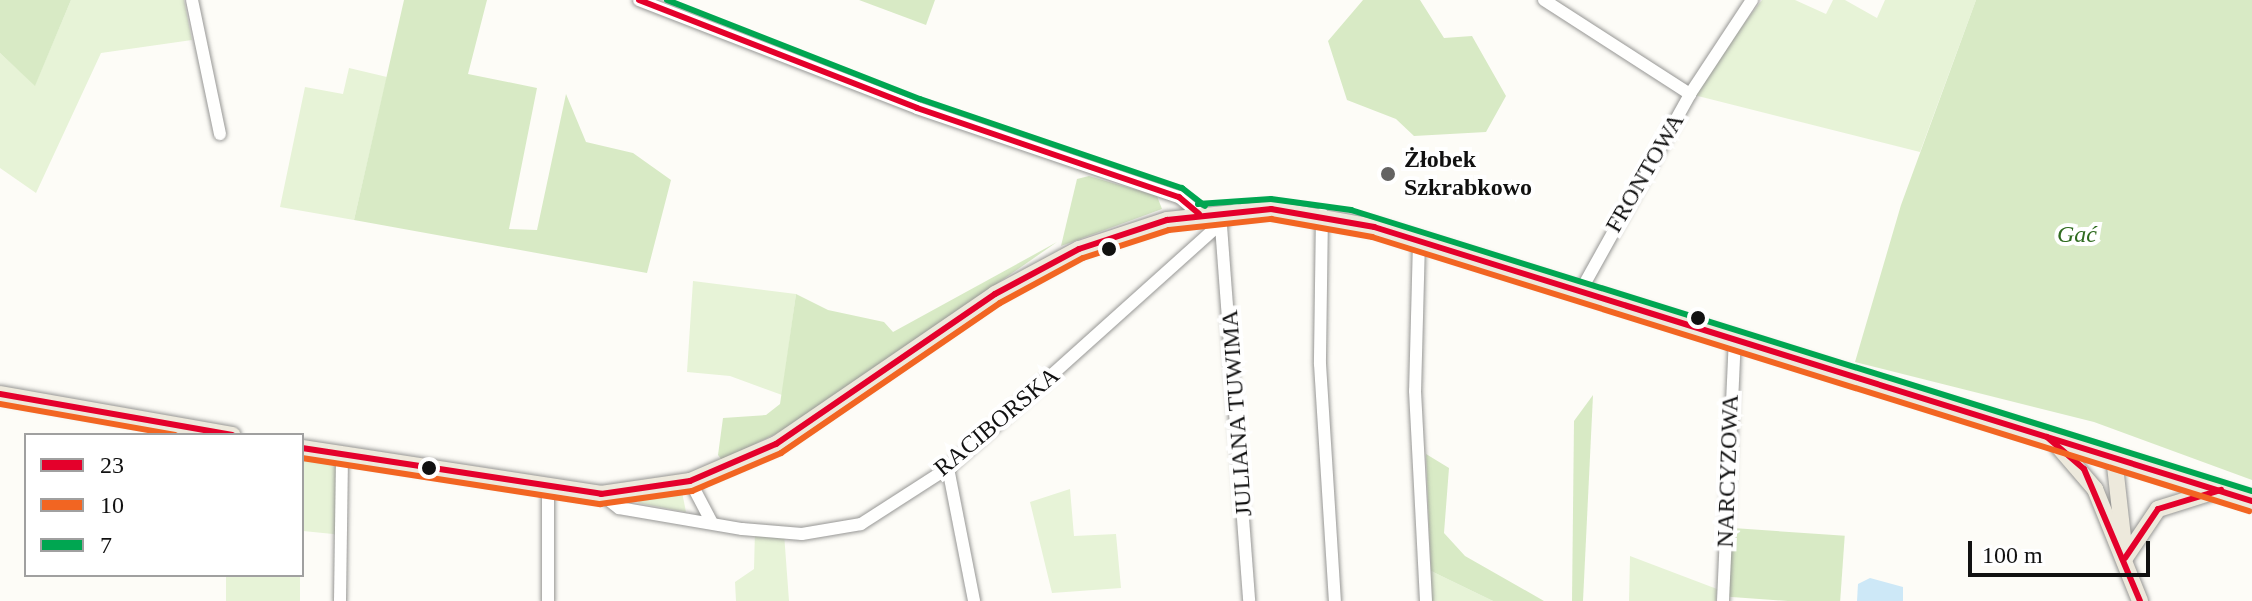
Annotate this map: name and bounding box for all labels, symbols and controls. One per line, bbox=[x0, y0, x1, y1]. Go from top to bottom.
street label: FRONTOWA bbox=[1599, 108, 1691, 238]
place label: Żłobek Szkrabkowo bbox=[1404, 146, 1532, 202]
marker: Żłobek Szkrabkowo bbox=[1379, 165, 1397, 183]
park label: Gać bbox=[2057, 221, 2097, 249]
unlabelled marker bbox=[1101, 241, 1117, 257]
street label: JULIANA TUWIMA bbox=[1215, 308, 1259, 518]
unlabelled marker bbox=[1690, 310, 1706, 326]
street label: RACIBORSKA bbox=[928, 361, 1066, 483]
street label: NARCYZOWA bbox=[1711, 394, 1745, 548]
legend bbox=[24, 433, 304, 577]
text: 23 bbox=[100, 452, 124, 478]
unlabelled marker bbox=[421, 460, 437, 476]
text: 10 bbox=[100, 492, 124, 518]
scale bar bbox=[1972, 525, 2154, 575]
text: 7 bbox=[100, 532, 112, 558]
text: 100 m bbox=[1982, 542, 2043, 568]

